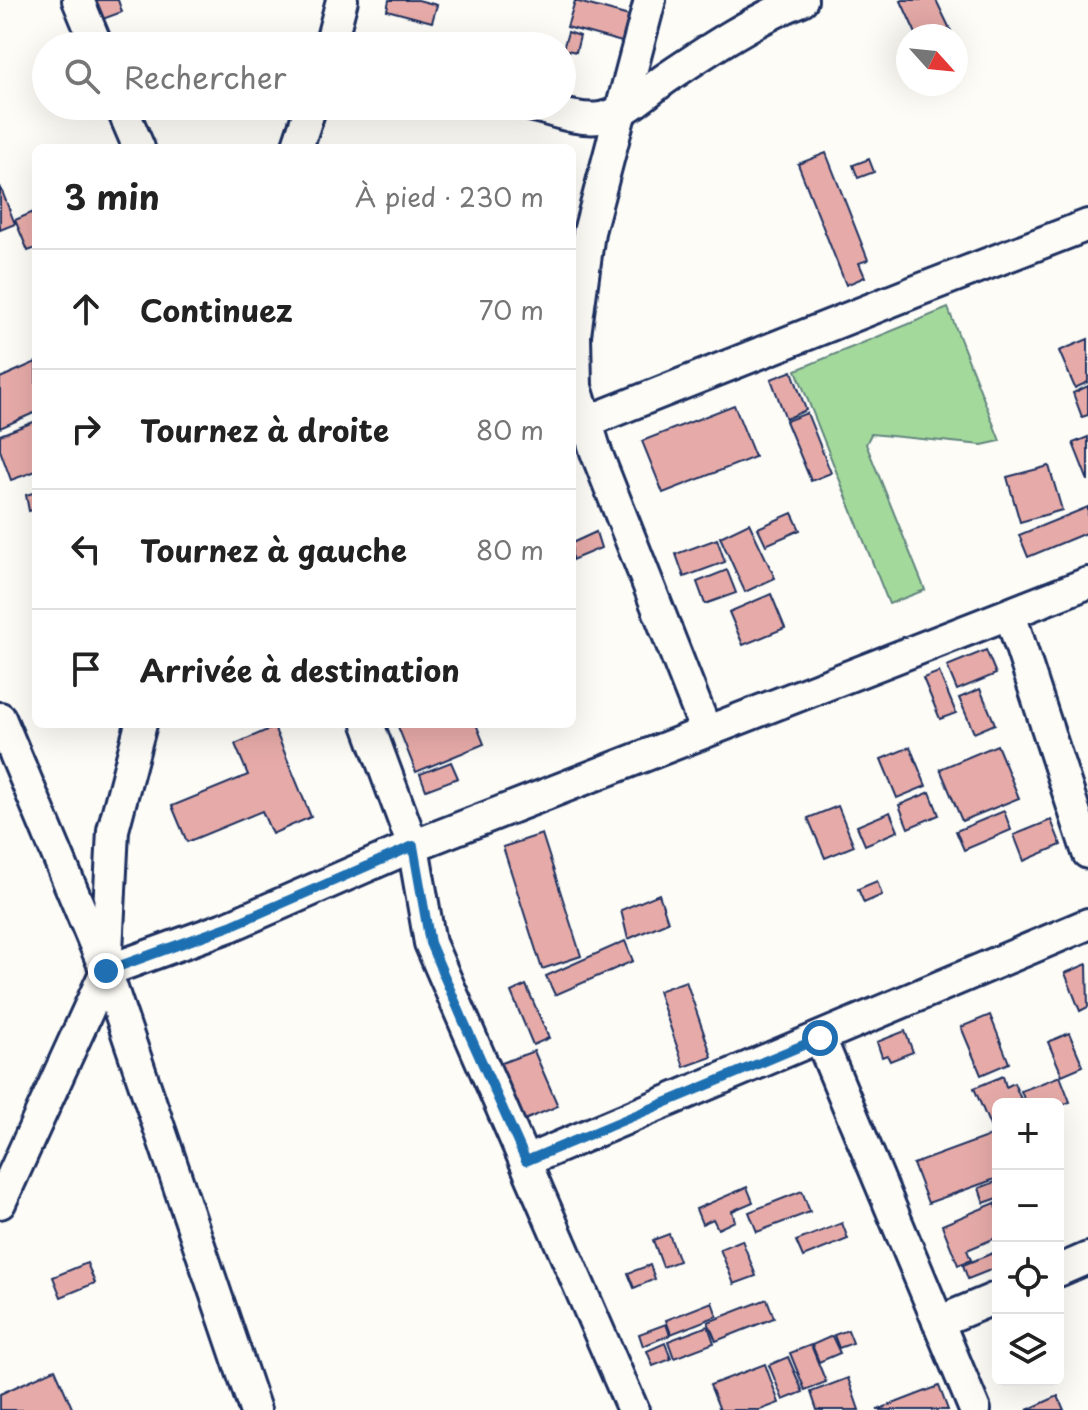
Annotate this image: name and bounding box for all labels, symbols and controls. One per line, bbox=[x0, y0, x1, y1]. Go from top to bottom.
north arrow bbox=[896, 24, 968, 96]
search box bbox=[32, 32, 576, 120]
icon: search bbox=[60, 54, 104, 98]
text: Rechercher bbox=[124, 54, 287, 99]
text: 3 min bbox=[64, 170, 160, 222]
text: À pied · 230 m bbox=[355, 177, 544, 216]
icon: ahead bbox=[64, 287, 108, 331]
text: Continuez bbox=[140, 287, 293, 332]
text: 70 m bbox=[479, 290, 544, 329]
icon: right bbox=[64, 407, 108, 451]
text: Tournez à droite bbox=[140, 407, 389, 452]
text: 80 m bbox=[476, 410, 544, 449]
icon: left bbox=[64, 527, 108, 571]
text: Tournez à gauche bbox=[140, 527, 407, 572]
text: 80 m bbox=[476, 530, 544, 569]
icon: arrive bbox=[64, 647, 108, 691]
text: Arrivée à destination bbox=[140, 647, 460, 692]
route end bbox=[88, 953, 124, 989]
route start bbox=[802, 1020, 838, 1056]
map controls bbox=[992, 1098, 1064, 1386]
button: + bbox=[992, 1098, 1064, 1170]
button: − bbox=[992, 1170, 1064, 1242]
button: locate bbox=[992, 1242, 1064, 1314]
button: layers bbox=[992, 1314, 1064, 1386]

